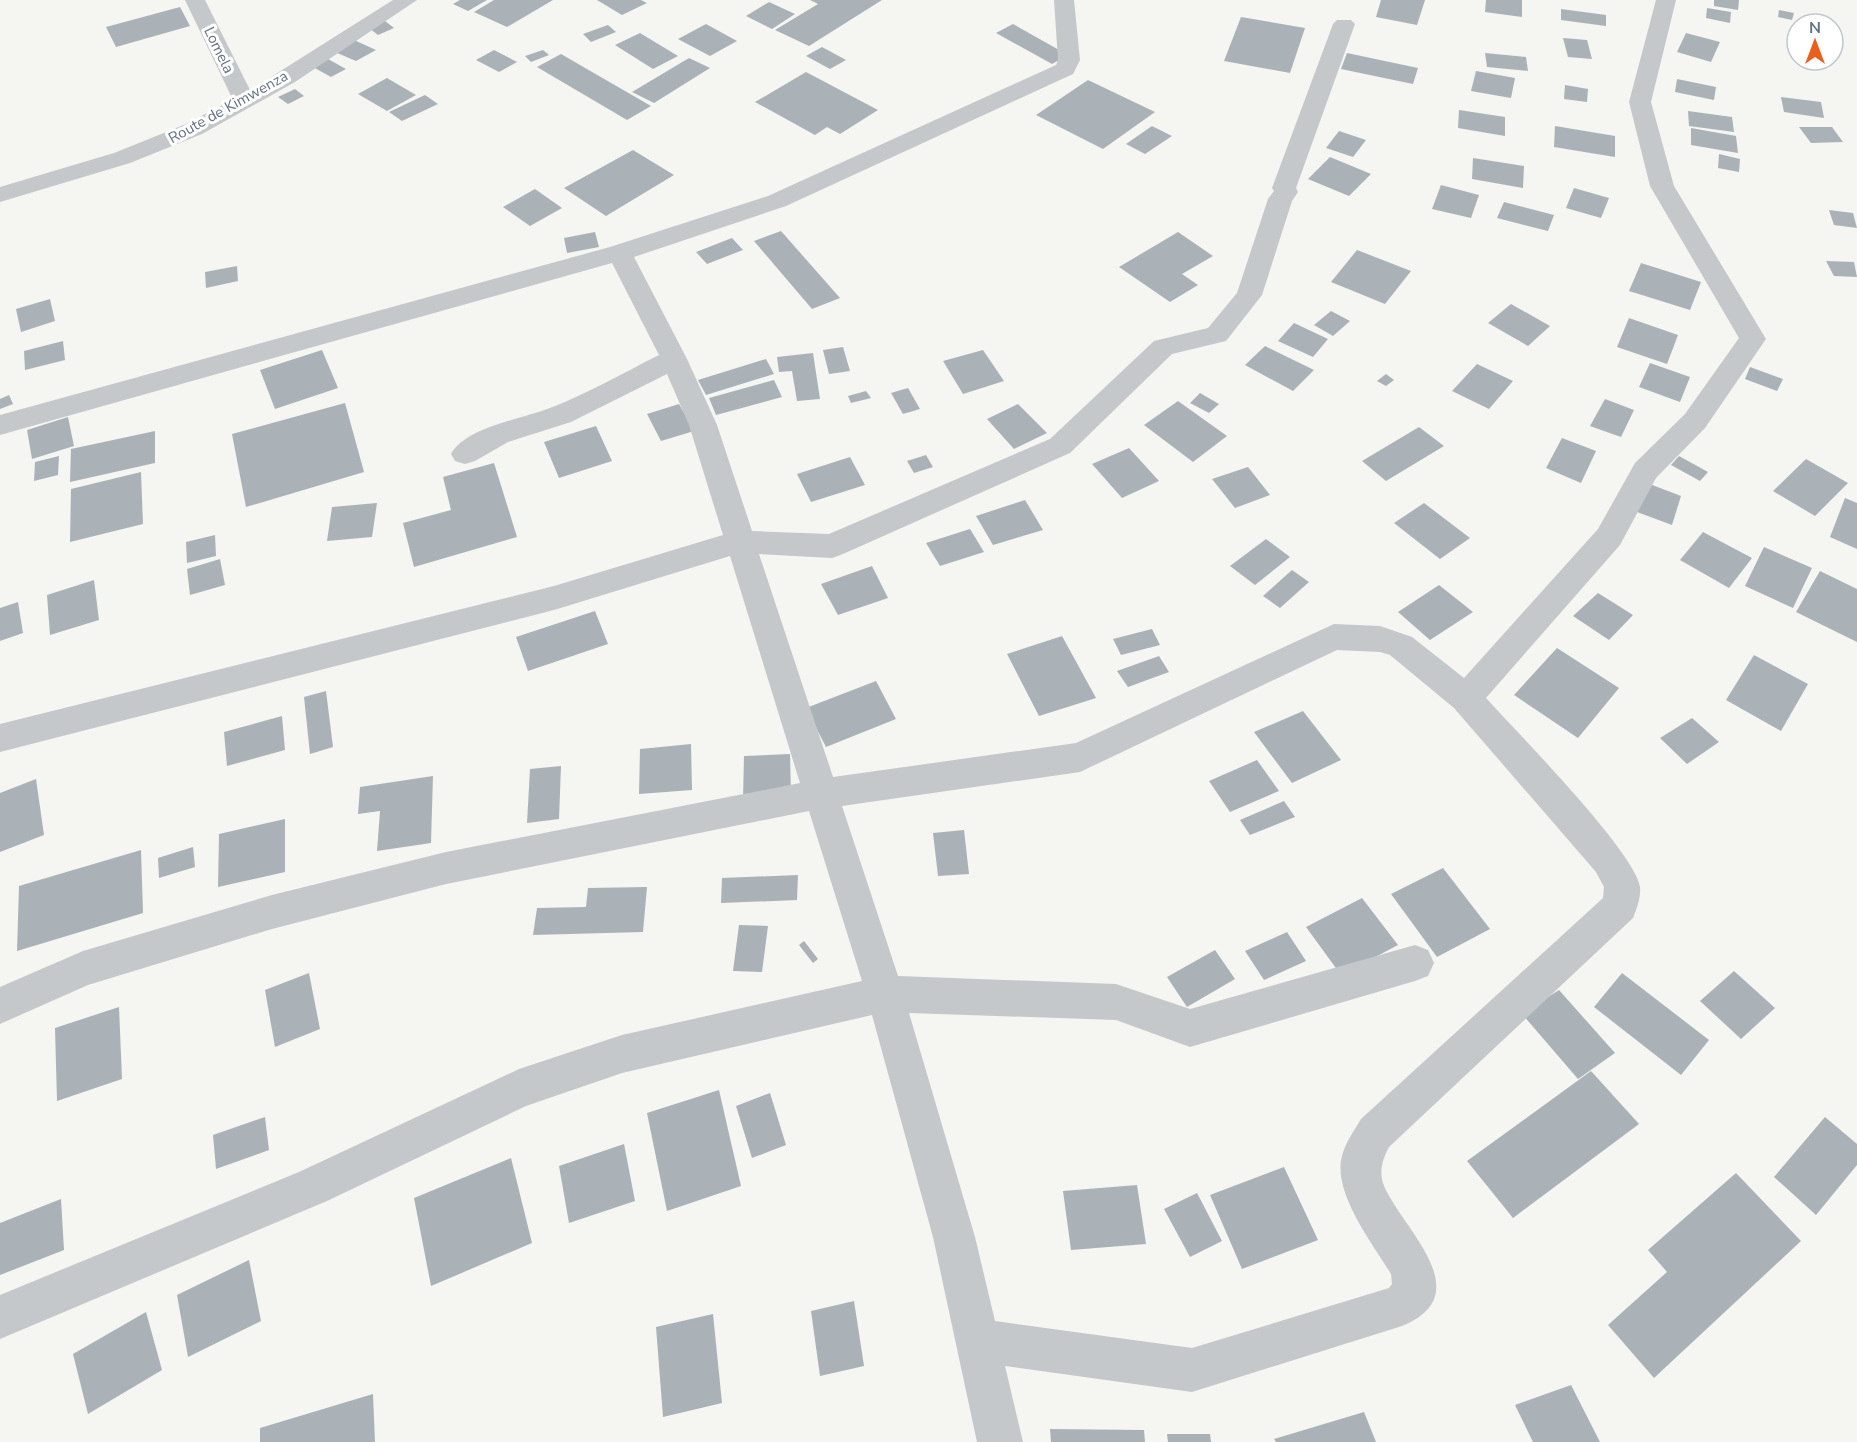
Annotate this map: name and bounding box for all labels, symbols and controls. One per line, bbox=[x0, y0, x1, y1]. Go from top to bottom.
north arrow bbox=[1785, 12, 1845, 72]
text: N bbox=[1809, 17, 1821, 39]
street label: Lomela bbox=[199, 23, 239, 77]
street label: Route de Kimwenza bbox=[165, 66, 291, 148]

